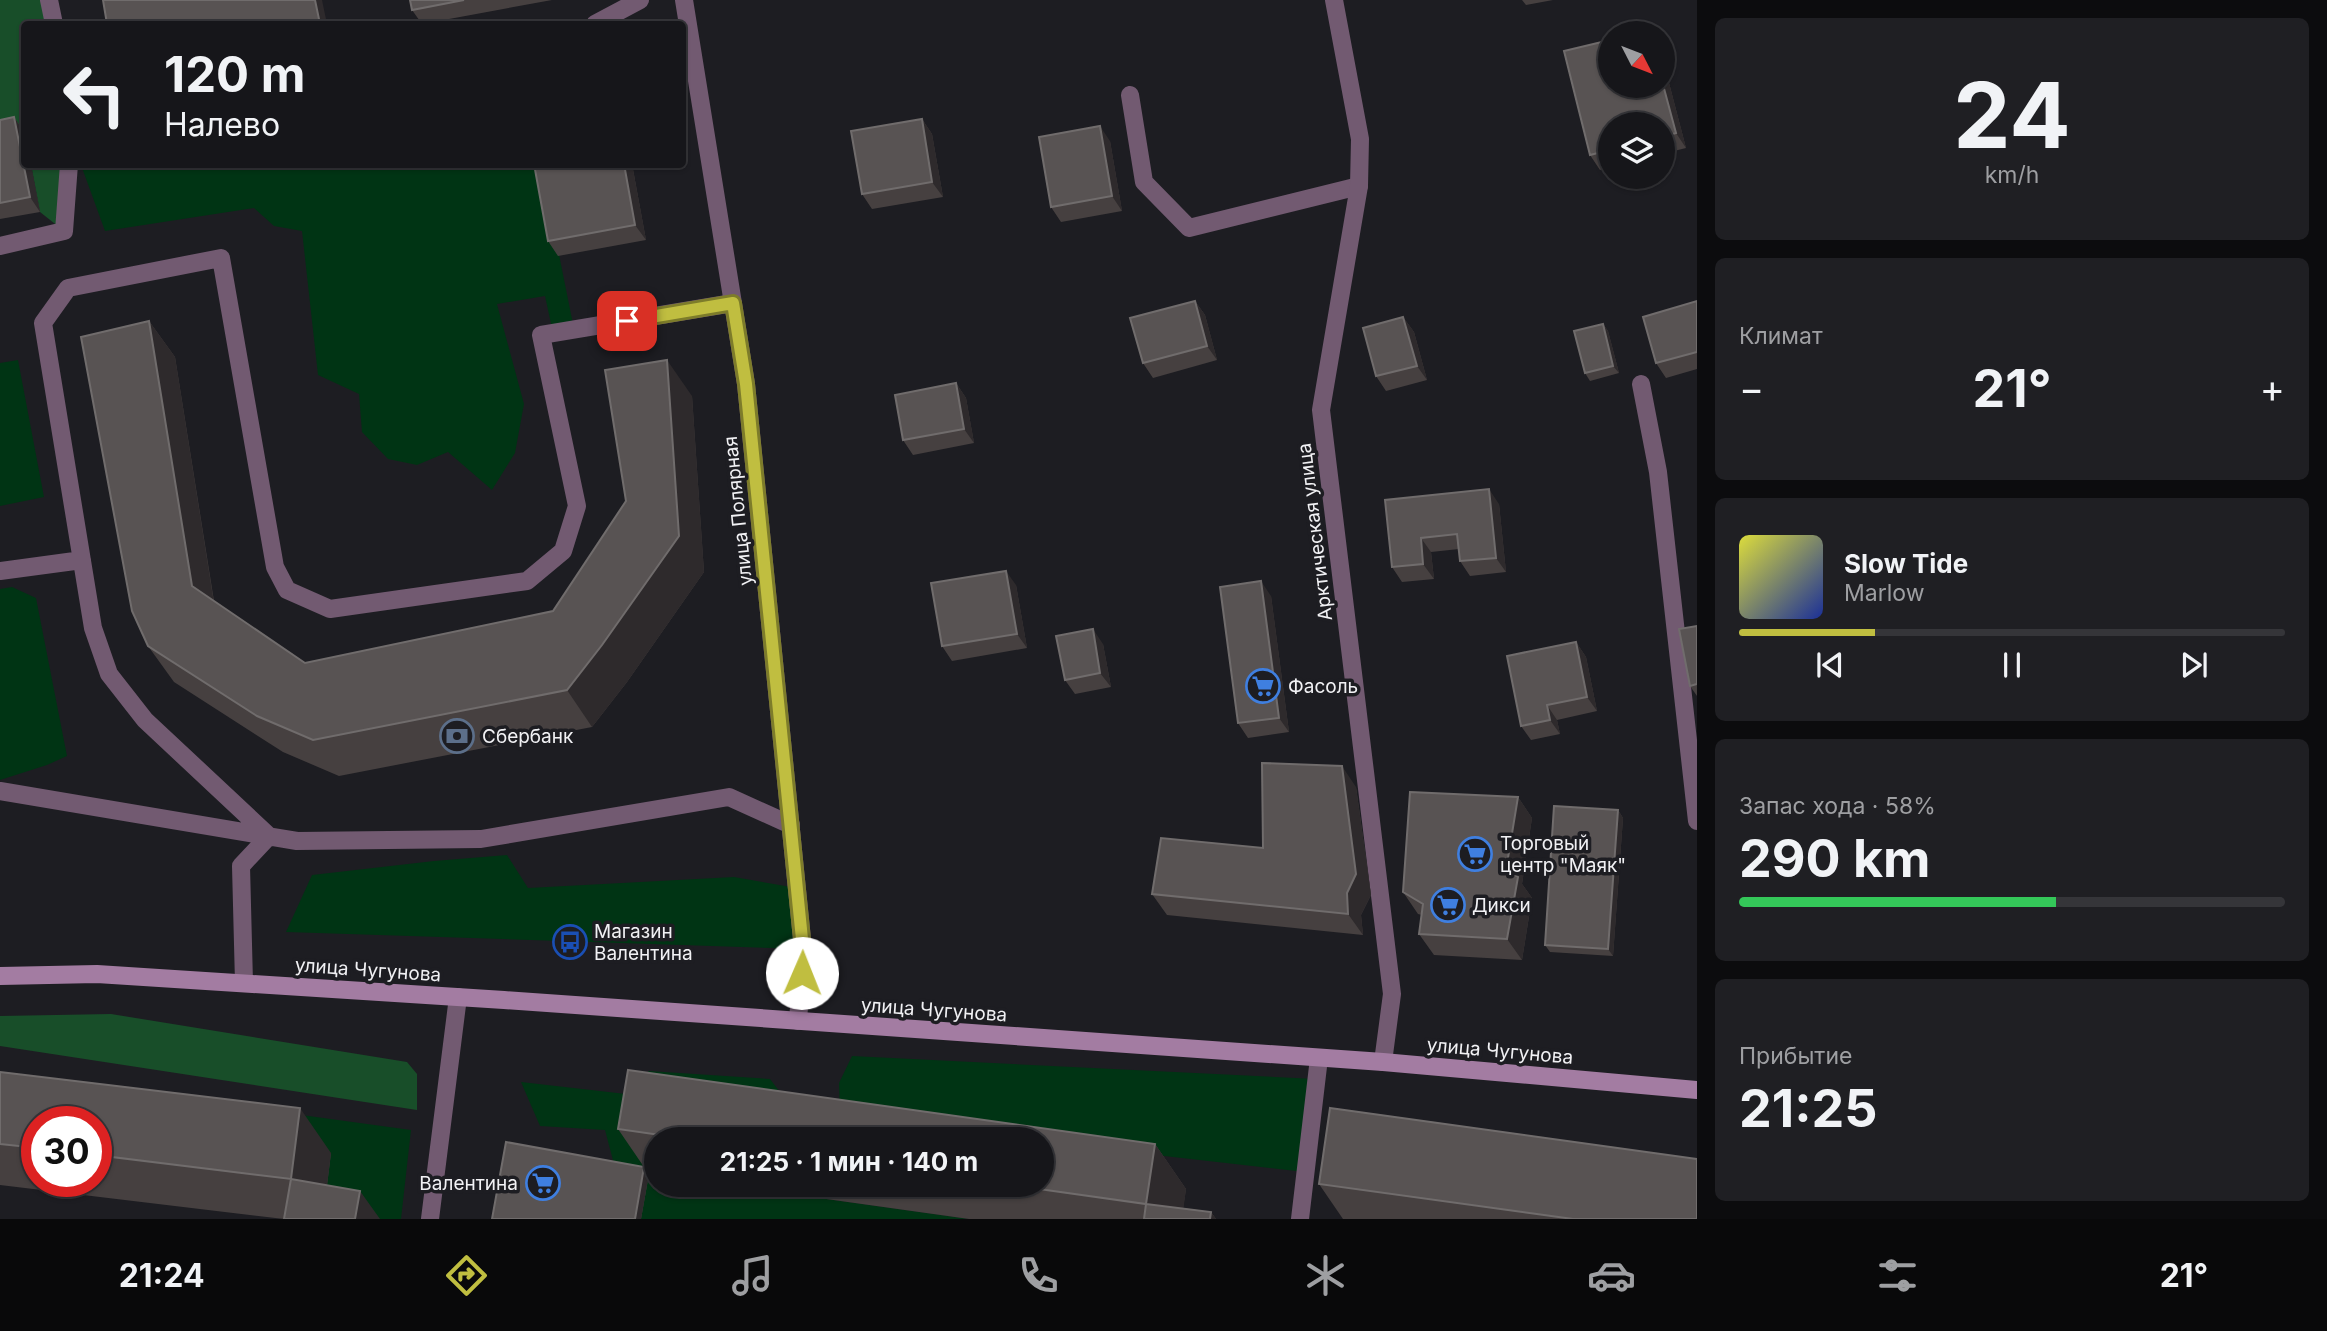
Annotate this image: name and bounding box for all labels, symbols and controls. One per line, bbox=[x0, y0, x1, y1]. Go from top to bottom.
north arrow bbox=[1598, 21, 1675, 98]
map controls bbox=[1598, 21, 1675, 189]
text: 120 m bbox=[164, 45, 305, 104]
icon: left bbox=[49, 49, 140, 140]
text: 24 bbox=[1953, 60, 2071, 170]
text: Налево bbox=[164, 105, 280, 144]
button: layers bbox=[1598, 112, 1675, 189]
text: km/h bbox=[1985, 161, 2039, 189]
pin bbox=[597, 291, 657, 351]
icon: arrive bbox=[608, 302, 646, 340]
text: Климат bbox=[1739, 322, 1823, 350]
text: 21° bbox=[1972, 357, 2052, 420]
text: − bbox=[1739, 365, 1764, 411]
text: + bbox=[2260, 365, 2285, 411]
street label: улица Полярная bbox=[719, 435, 757, 587]
street label: Арктическая улица bbox=[1293, 442, 1337, 622]
text: Slow Tide bbox=[1844, 548, 1968, 579]
text: Marlow bbox=[1844, 579, 1924, 607]
icon: previous bbox=[1811, 646, 1849, 684]
icon: pause bbox=[1993, 646, 2031, 684]
icon: next bbox=[2175, 646, 2213, 684]
supermarket icon: Фасоль bbox=[1244, 667, 1282, 705]
place label: Фасоль bbox=[1288, 675, 1358, 698]
bank icon: Сбербанк bbox=[438, 717, 476, 755]
place label: Сбербанк bbox=[482, 725, 574, 748]
text: Запас хода · 58% bbox=[1739, 792, 1936, 820]
text: 290 km bbox=[1739, 827, 1931, 890]
place label: Торговый центр "Маяк" bbox=[1500, 832, 1626, 877]
supermarket icon: Торговый центр "Маяк" bbox=[1456, 835, 1494, 873]
supermarket icon: Дикси bbox=[1429, 886, 1467, 924]
place label: Дикси bbox=[1472, 894, 1531, 917]
place label: Магазин Валентина bbox=[594, 920, 693, 965]
bus stop icon: Магазин Валентина bbox=[551, 923, 589, 961]
position arrow bbox=[765, 936, 839, 1010]
street label: улица Чугунова bbox=[294, 953, 442, 987]
street label: улица Чугунова bbox=[860, 993, 1008, 1027]
street label: улица Чугунова bbox=[1426, 1033, 1574, 1069]
text: Прибытие bbox=[1739, 1042, 1852, 1070]
text: 21:25 bbox=[1739, 1077, 1878, 1140]
speed limit sign: 30 bbox=[21, 1106, 112, 1197]
text: 21:25 · 1 мин · 140 m bbox=[720, 1146, 978, 1177]
supermarket icon: Валентина bbox=[524, 1164, 562, 1202]
place label: Валентина bbox=[419, 1172, 518, 1195]
icon: directions bbox=[442, 1251, 491, 1300]
icon: music bbox=[728, 1251, 777, 1300]
icon: phone bbox=[1014, 1251, 1063, 1300]
icon: climate bbox=[1301, 1251, 1350, 1300]
icon: car bbox=[1587, 1251, 1636, 1300]
icon: filters bbox=[1873, 1251, 1922, 1300]
text: 21:24 bbox=[119, 1256, 205, 1295]
text: 21° bbox=[2160, 1256, 2208, 1295]

